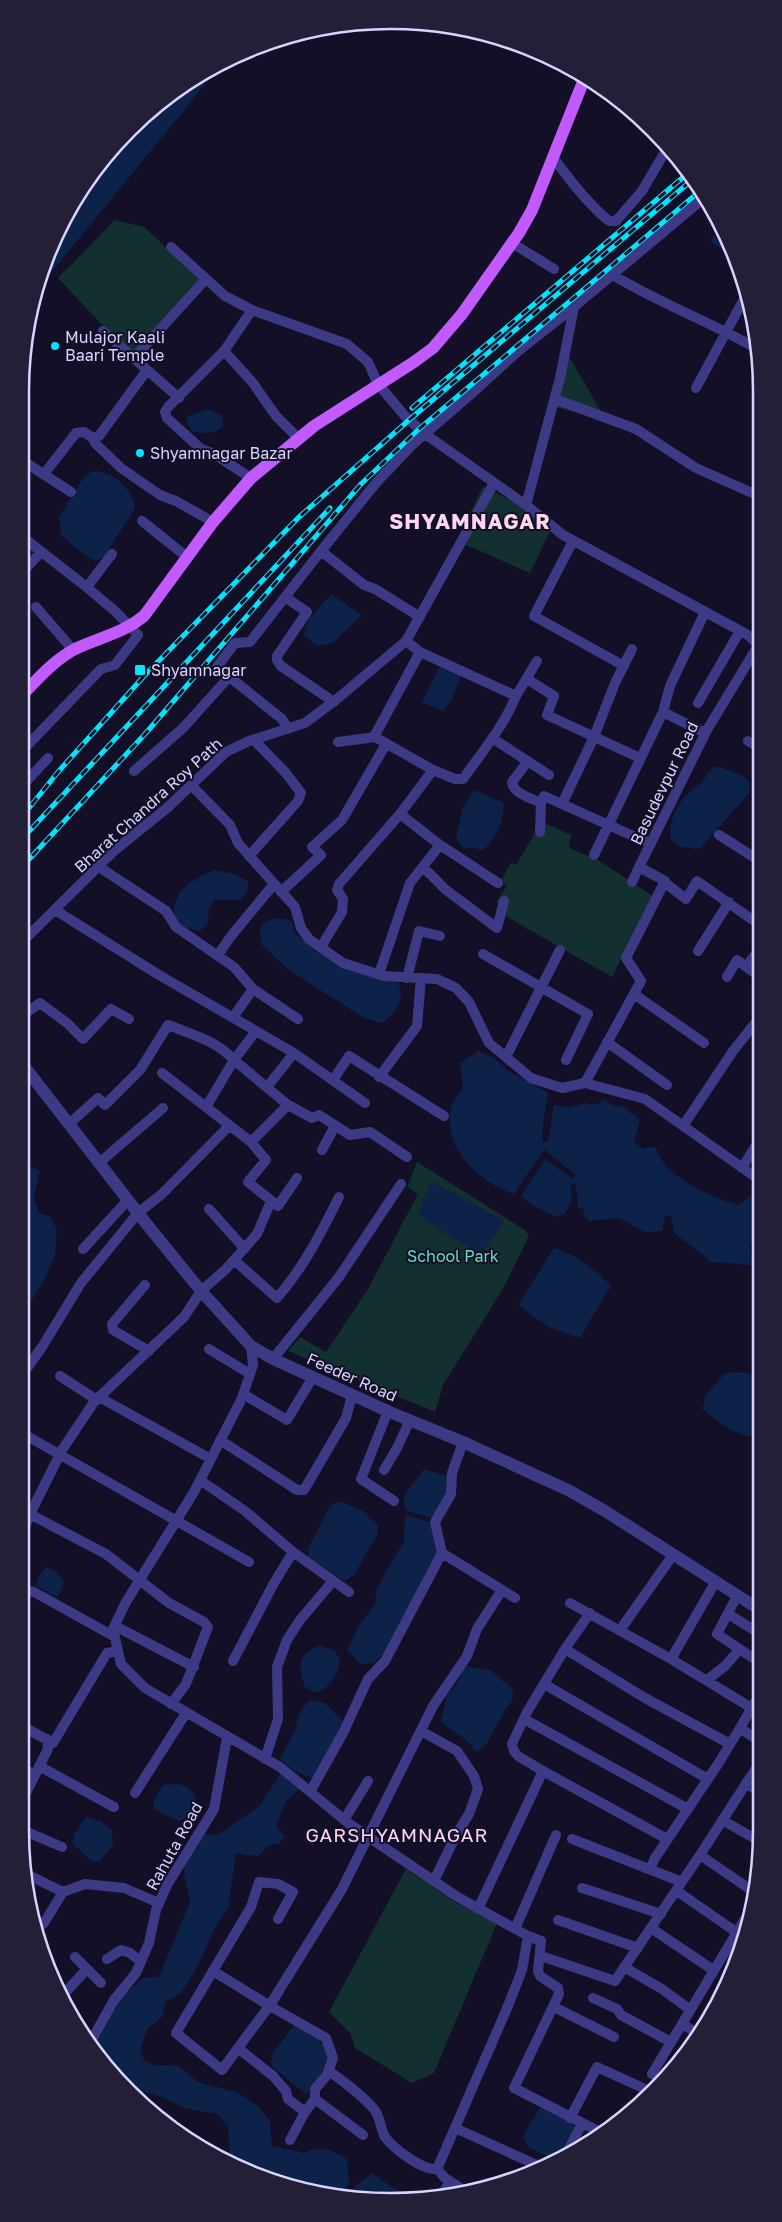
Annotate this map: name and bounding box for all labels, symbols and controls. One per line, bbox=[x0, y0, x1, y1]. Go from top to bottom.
place label: Mulajor Kaali Baari Temple bbox=[65, 327, 165, 365]
marker: Mulajor Kaali Baari Temple bbox=[49, 340, 61, 352]
place label: Shyamnagar Bazar bbox=[150, 443, 293, 463]
marker: Shyamnagar Bazar bbox=[134, 447, 146, 459]
district label: SHYAMNAGAR bbox=[389, 508, 551, 534]
place label: Shyamnagar bbox=[151, 660, 246, 680]
marker: Shyamnagar bbox=[133, 663, 147, 677]
street label: Basudevpur Road bbox=[626, 718, 702, 848]
street label: Bharat Chandra Roy Path bbox=[70, 733, 226, 877]
park label: School Park bbox=[407, 1246, 499, 1266]
street label: Feeder Road bbox=[304, 1348, 400, 1406]
street label: Rahuta Road bbox=[142, 1798, 206, 1894]
district label: GARSHYAMNAGAR bbox=[305, 1823, 489, 1846]

